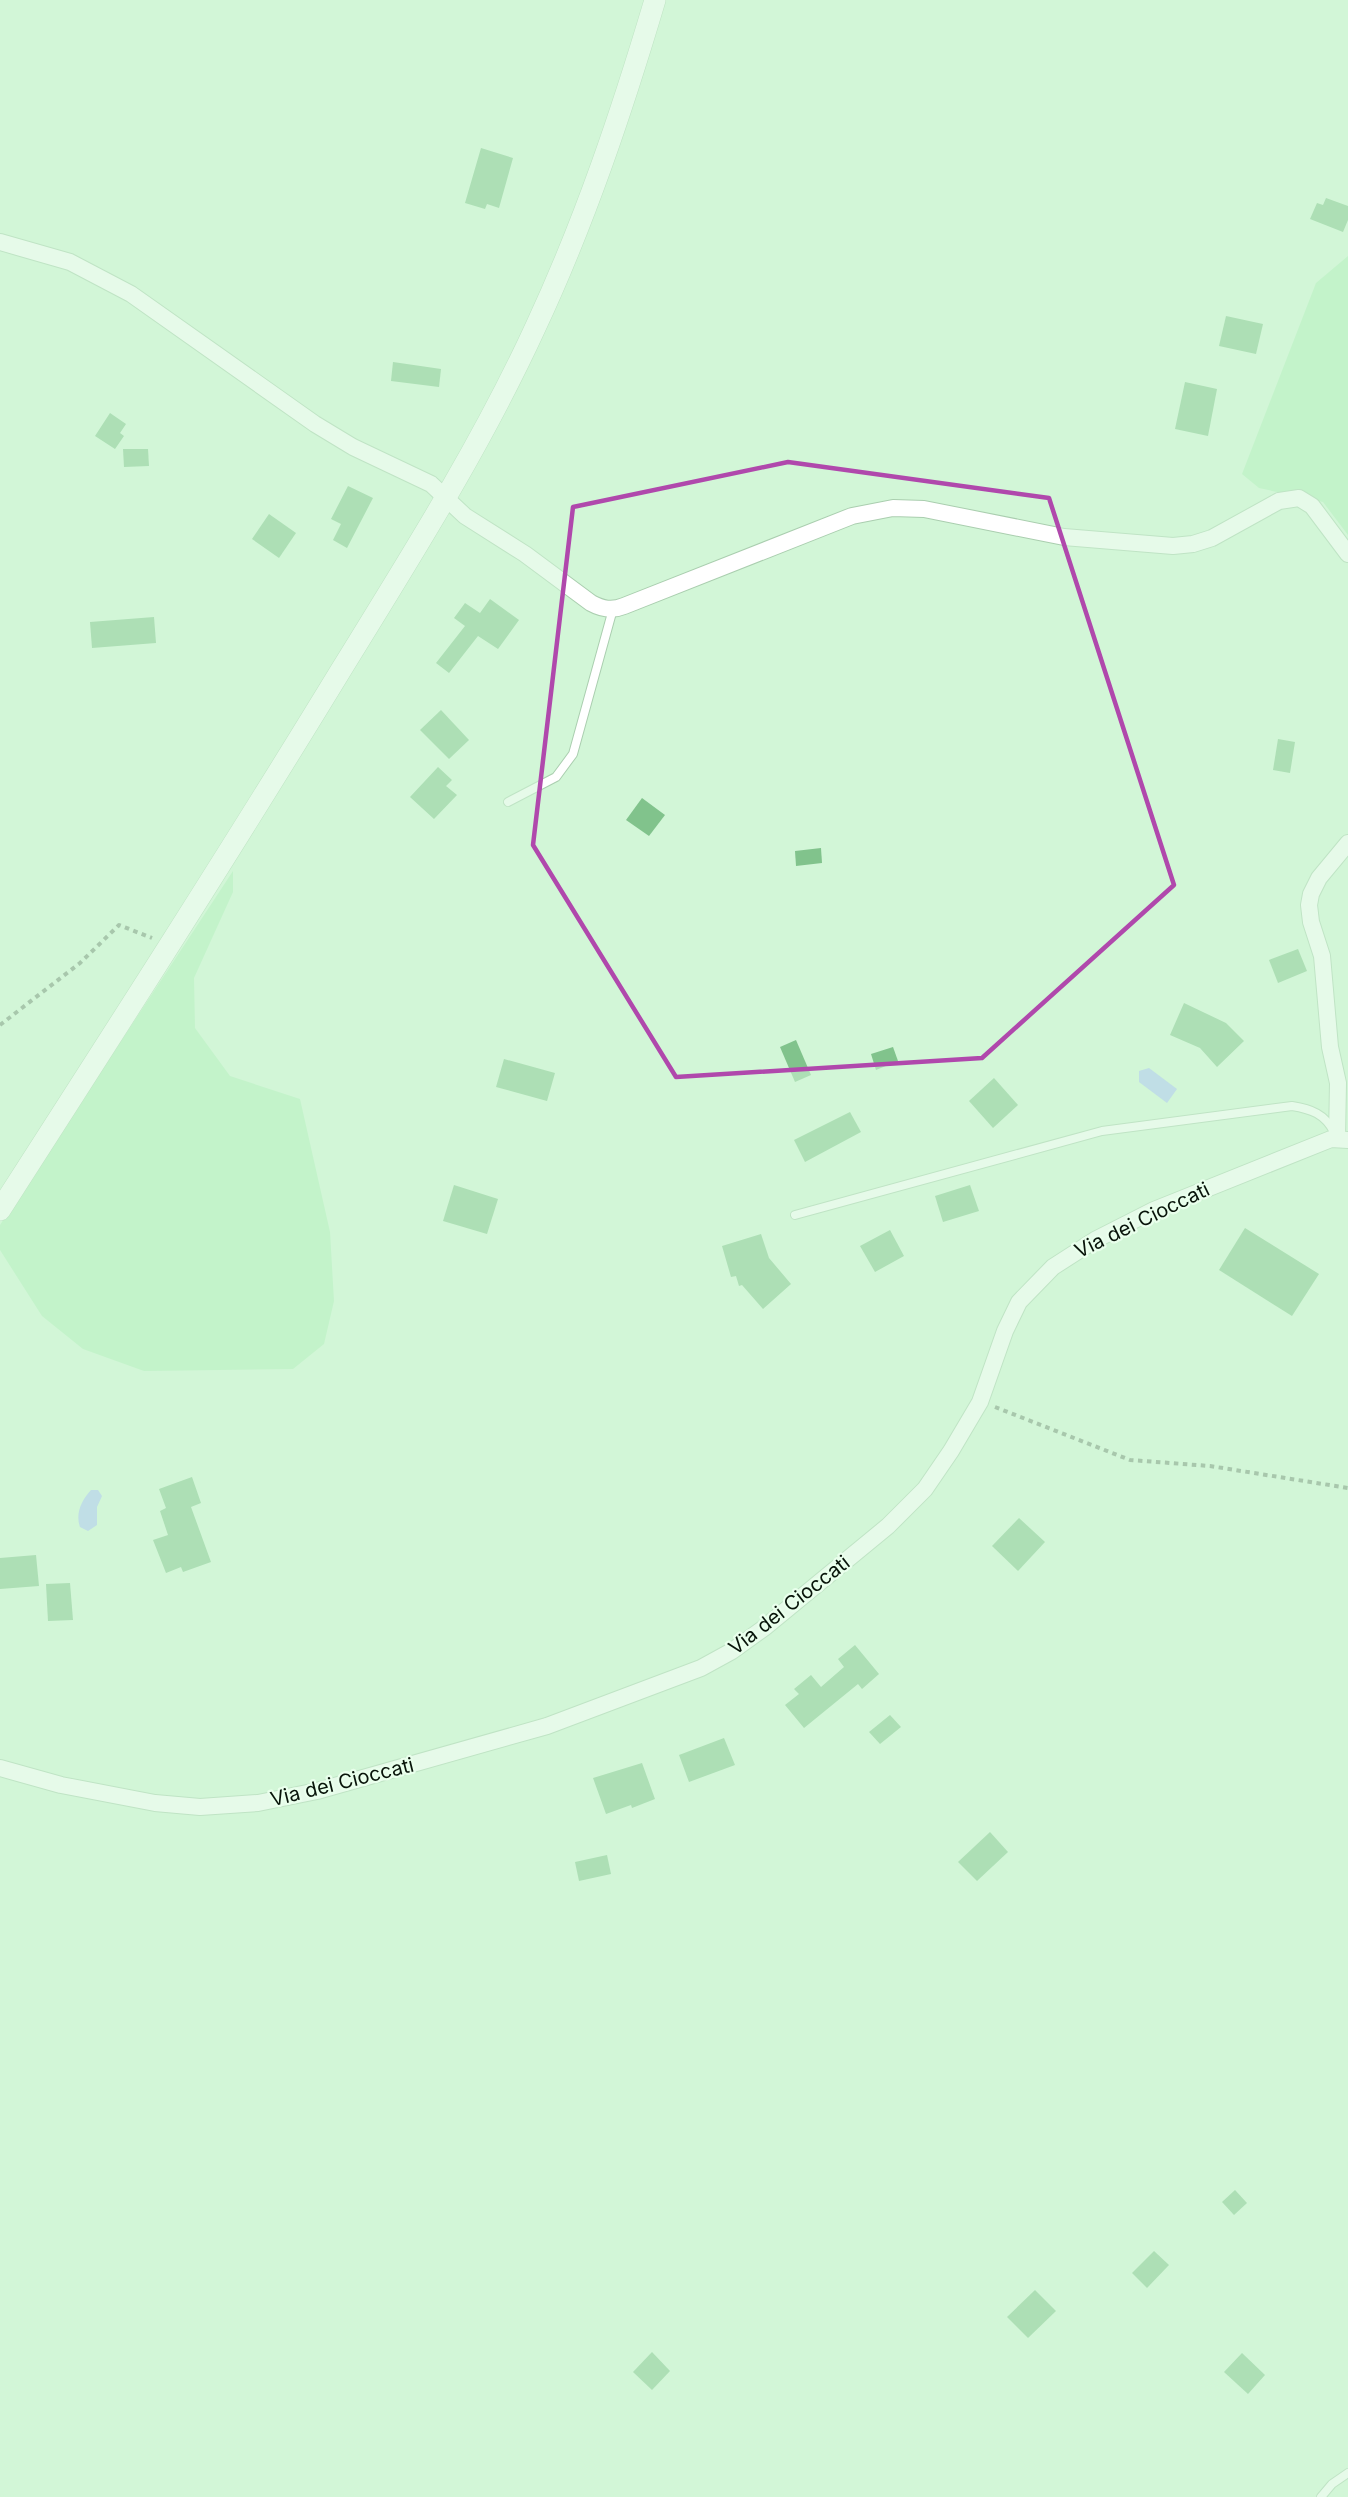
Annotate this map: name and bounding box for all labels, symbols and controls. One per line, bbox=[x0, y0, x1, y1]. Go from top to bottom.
street label: Via dei Cioccati bbox=[1071, 1177, 1213, 1263]
street label: Via dei Cioccati bbox=[724, 1550, 854, 1660]
street label: Via dei Cioccati bbox=[268, 1753, 416, 1811]

